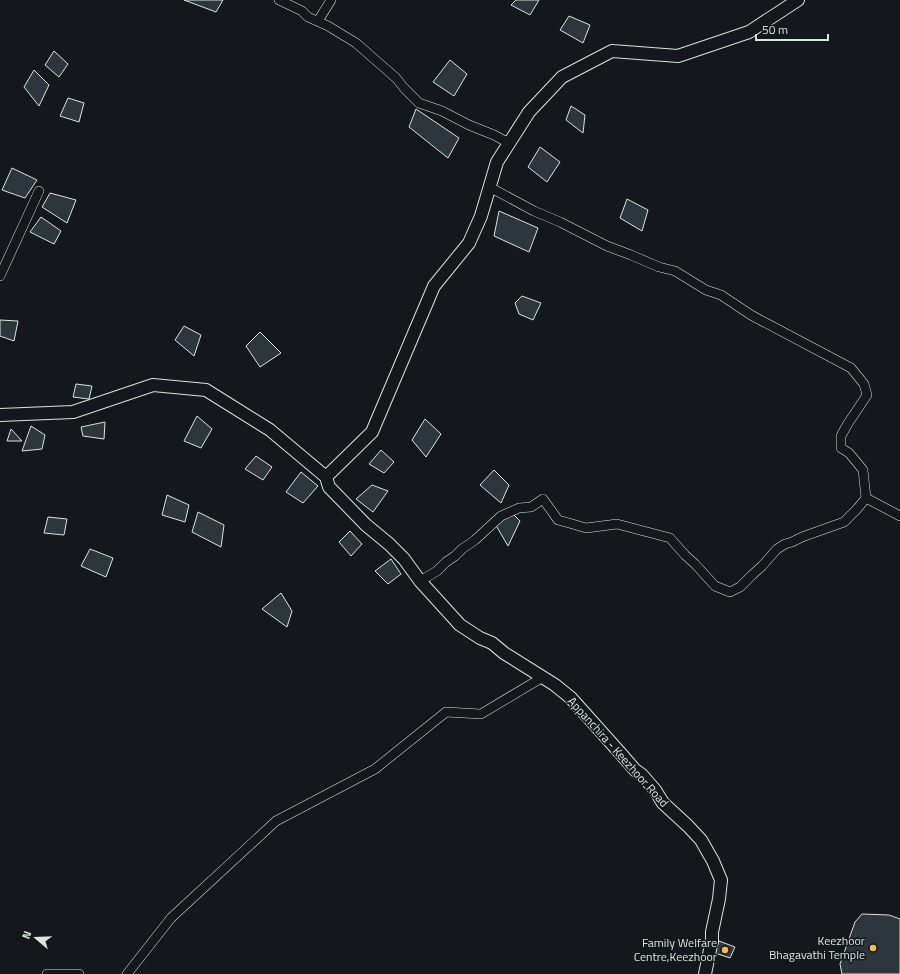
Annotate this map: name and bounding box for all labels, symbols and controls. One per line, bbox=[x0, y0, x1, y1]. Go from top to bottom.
scale bar bbox=[756, 16, 828, 42]
text: 50 m bbox=[762, 20, 788, 39]
street label: Appanchira - Keezhoor Road bbox=[563, 692, 673, 811]
north arrow bbox=[16, 918, 56, 958]
text: N bbox=[18, 929, 35, 941]
place label: Keezhoor Bhagavathi Temple bbox=[769, 931, 865, 964]
place label: Family Welfare Centre,Keezhoor bbox=[634, 933, 717, 966]
marker: Keezhoor Bhagavathi Temple bbox=[868, 943, 878, 953]
marker: Family Welfare Centre,Keezhoor bbox=[720, 945, 730, 955]

